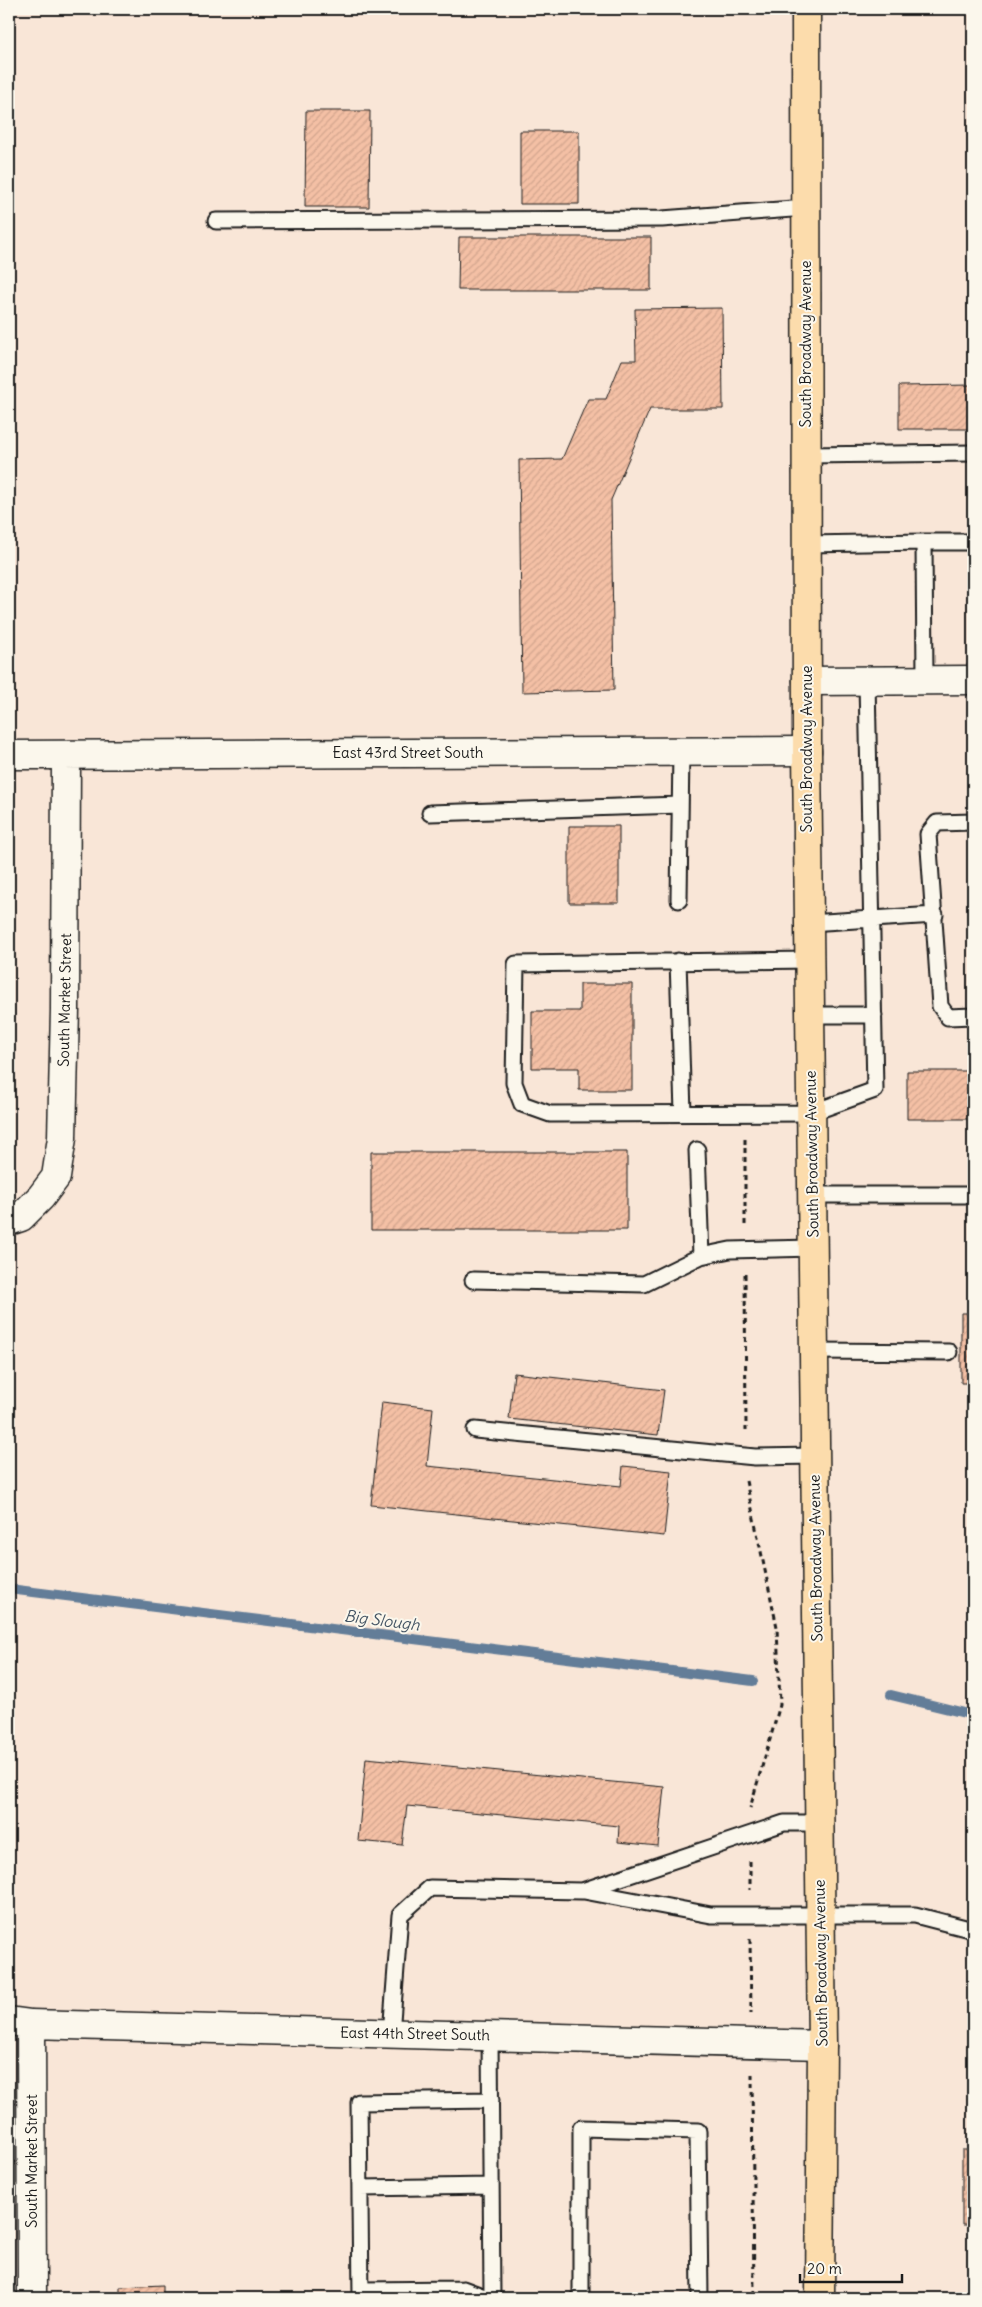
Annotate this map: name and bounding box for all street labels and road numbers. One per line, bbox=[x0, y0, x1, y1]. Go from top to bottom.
street label: South Broadway Avenue bbox=[796, 260, 815, 428]
street label: South Broadway Avenue bbox=[797, 665, 816, 833]
street label: East 43rd Street South bbox=[333, 743, 484, 762]
street label: South Market Street bbox=[54, 933, 75, 1067]
street label: South Broadway Avenue bbox=[801, 1070, 822, 1238]
street label: South Broadway Avenue bbox=[805, 1474, 826, 1642]
street label: South Broadway Avenue bbox=[810, 1879, 831, 2047]
street label: East 44th Street South bbox=[340, 2023, 491, 2044]
street label: South Market Street bbox=[22, 2094, 41, 2228]

